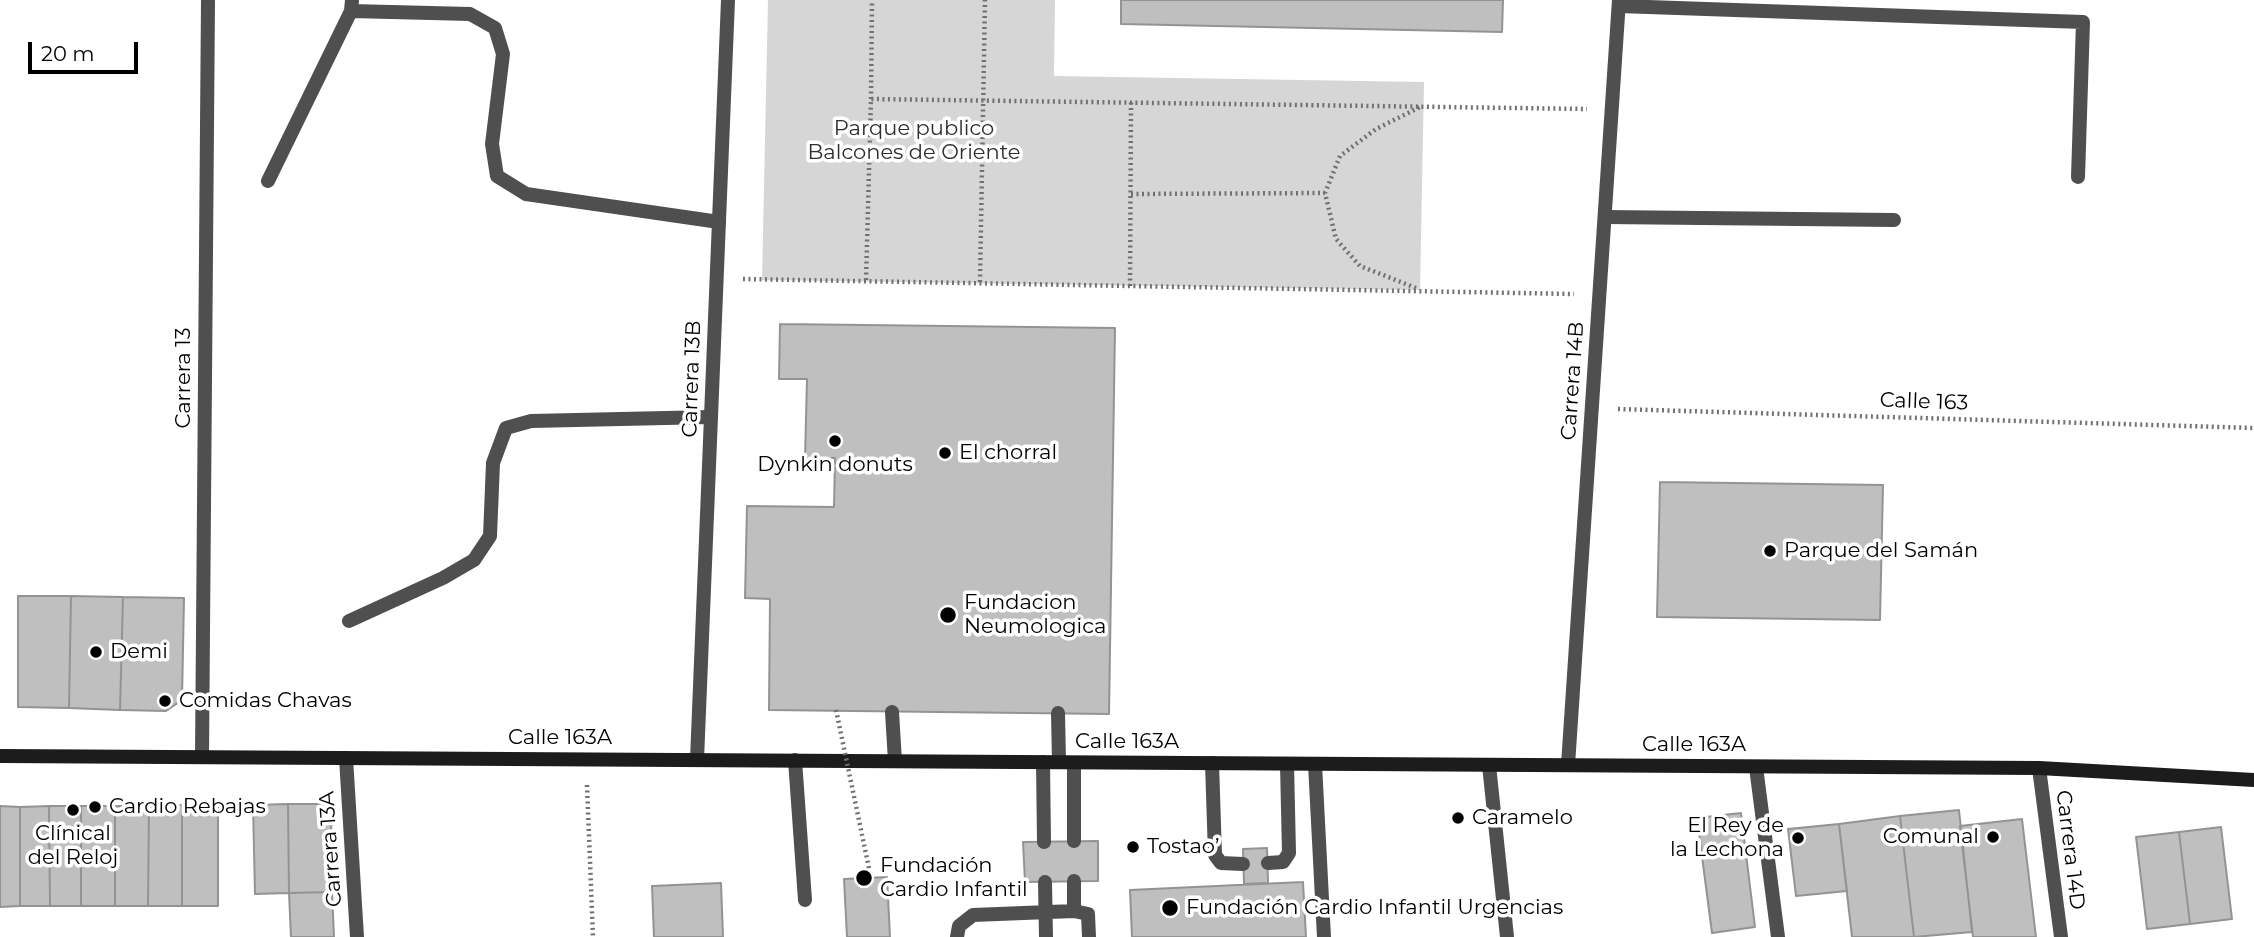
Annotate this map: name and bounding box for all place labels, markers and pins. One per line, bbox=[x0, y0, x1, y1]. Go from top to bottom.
marker: Dynkin donuts bbox=[827, 433, 843, 449]
place label: El chorral bbox=[959, 440, 1057, 466]
marker: El chorral bbox=[937, 445, 953, 461]
place label: Dynkin donuts bbox=[757, 452, 913, 478]
place label: Parque del Samán bbox=[1784, 538, 1978, 564]
marker: Parque del Samán bbox=[1762, 543, 1778, 559]
place label: Fundacion Neumologica bbox=[964, 590, 1106, 640]
marker: Fundacion Neumologica bbox=[938, 605, 958, 625]
place label: Demi bbox=[110, 639, 168, 665]
marker: Demi bbox=[88, 644, 104, 660]
place label: Comidas Chavas bbox=[179, 688, 352, 714]
marker: Comidas Chavas bbox=[157, 693, 173, 709]
place label: Cardio Rebajas bbox=[109, 794, 266, 820]
marker: Cardio Rebajas bbox=[87, 799, 103, 815]
marker: Clínical del Reloj bbox=[65, 802, 81, 818]
place label: Caramelo bbox=[1472, 805, 1573, 831]
marker: Caramelo bbox=[1450, 810, 1466, 826]
place label: El Rey de la Lechona bbox=[1670, 813, 1784, 863]
place label: Clínical del Reloj bbox=[28, 821, 118, 871]
place label: Comunal bbox=[1883, 824, 1979, 850]
marker: Comunal bbox=[1985, 829, 2001, 845]
marker: El Rey de la Lechona bbox=[1790, 830, 1806, 846]
place label: Tostao’ bbox=[1147, 834, 1219, 860]
marker: Tostao’ bbox=[1125, 839, 1141, 855]
place label: Fundación Cardio Infantil bbox=[880, 853, 1028, 903]
marker: Fundación Cardio Infantil bbox=[854, 868, 874, 888]
place label: Fundación Cardio Infantil Urgencias bbox=[1186, 895, 1563, 921]
marker: Fundación Cardio Infantil Urgencias bbox=[1160, 898, 1180, 918]

